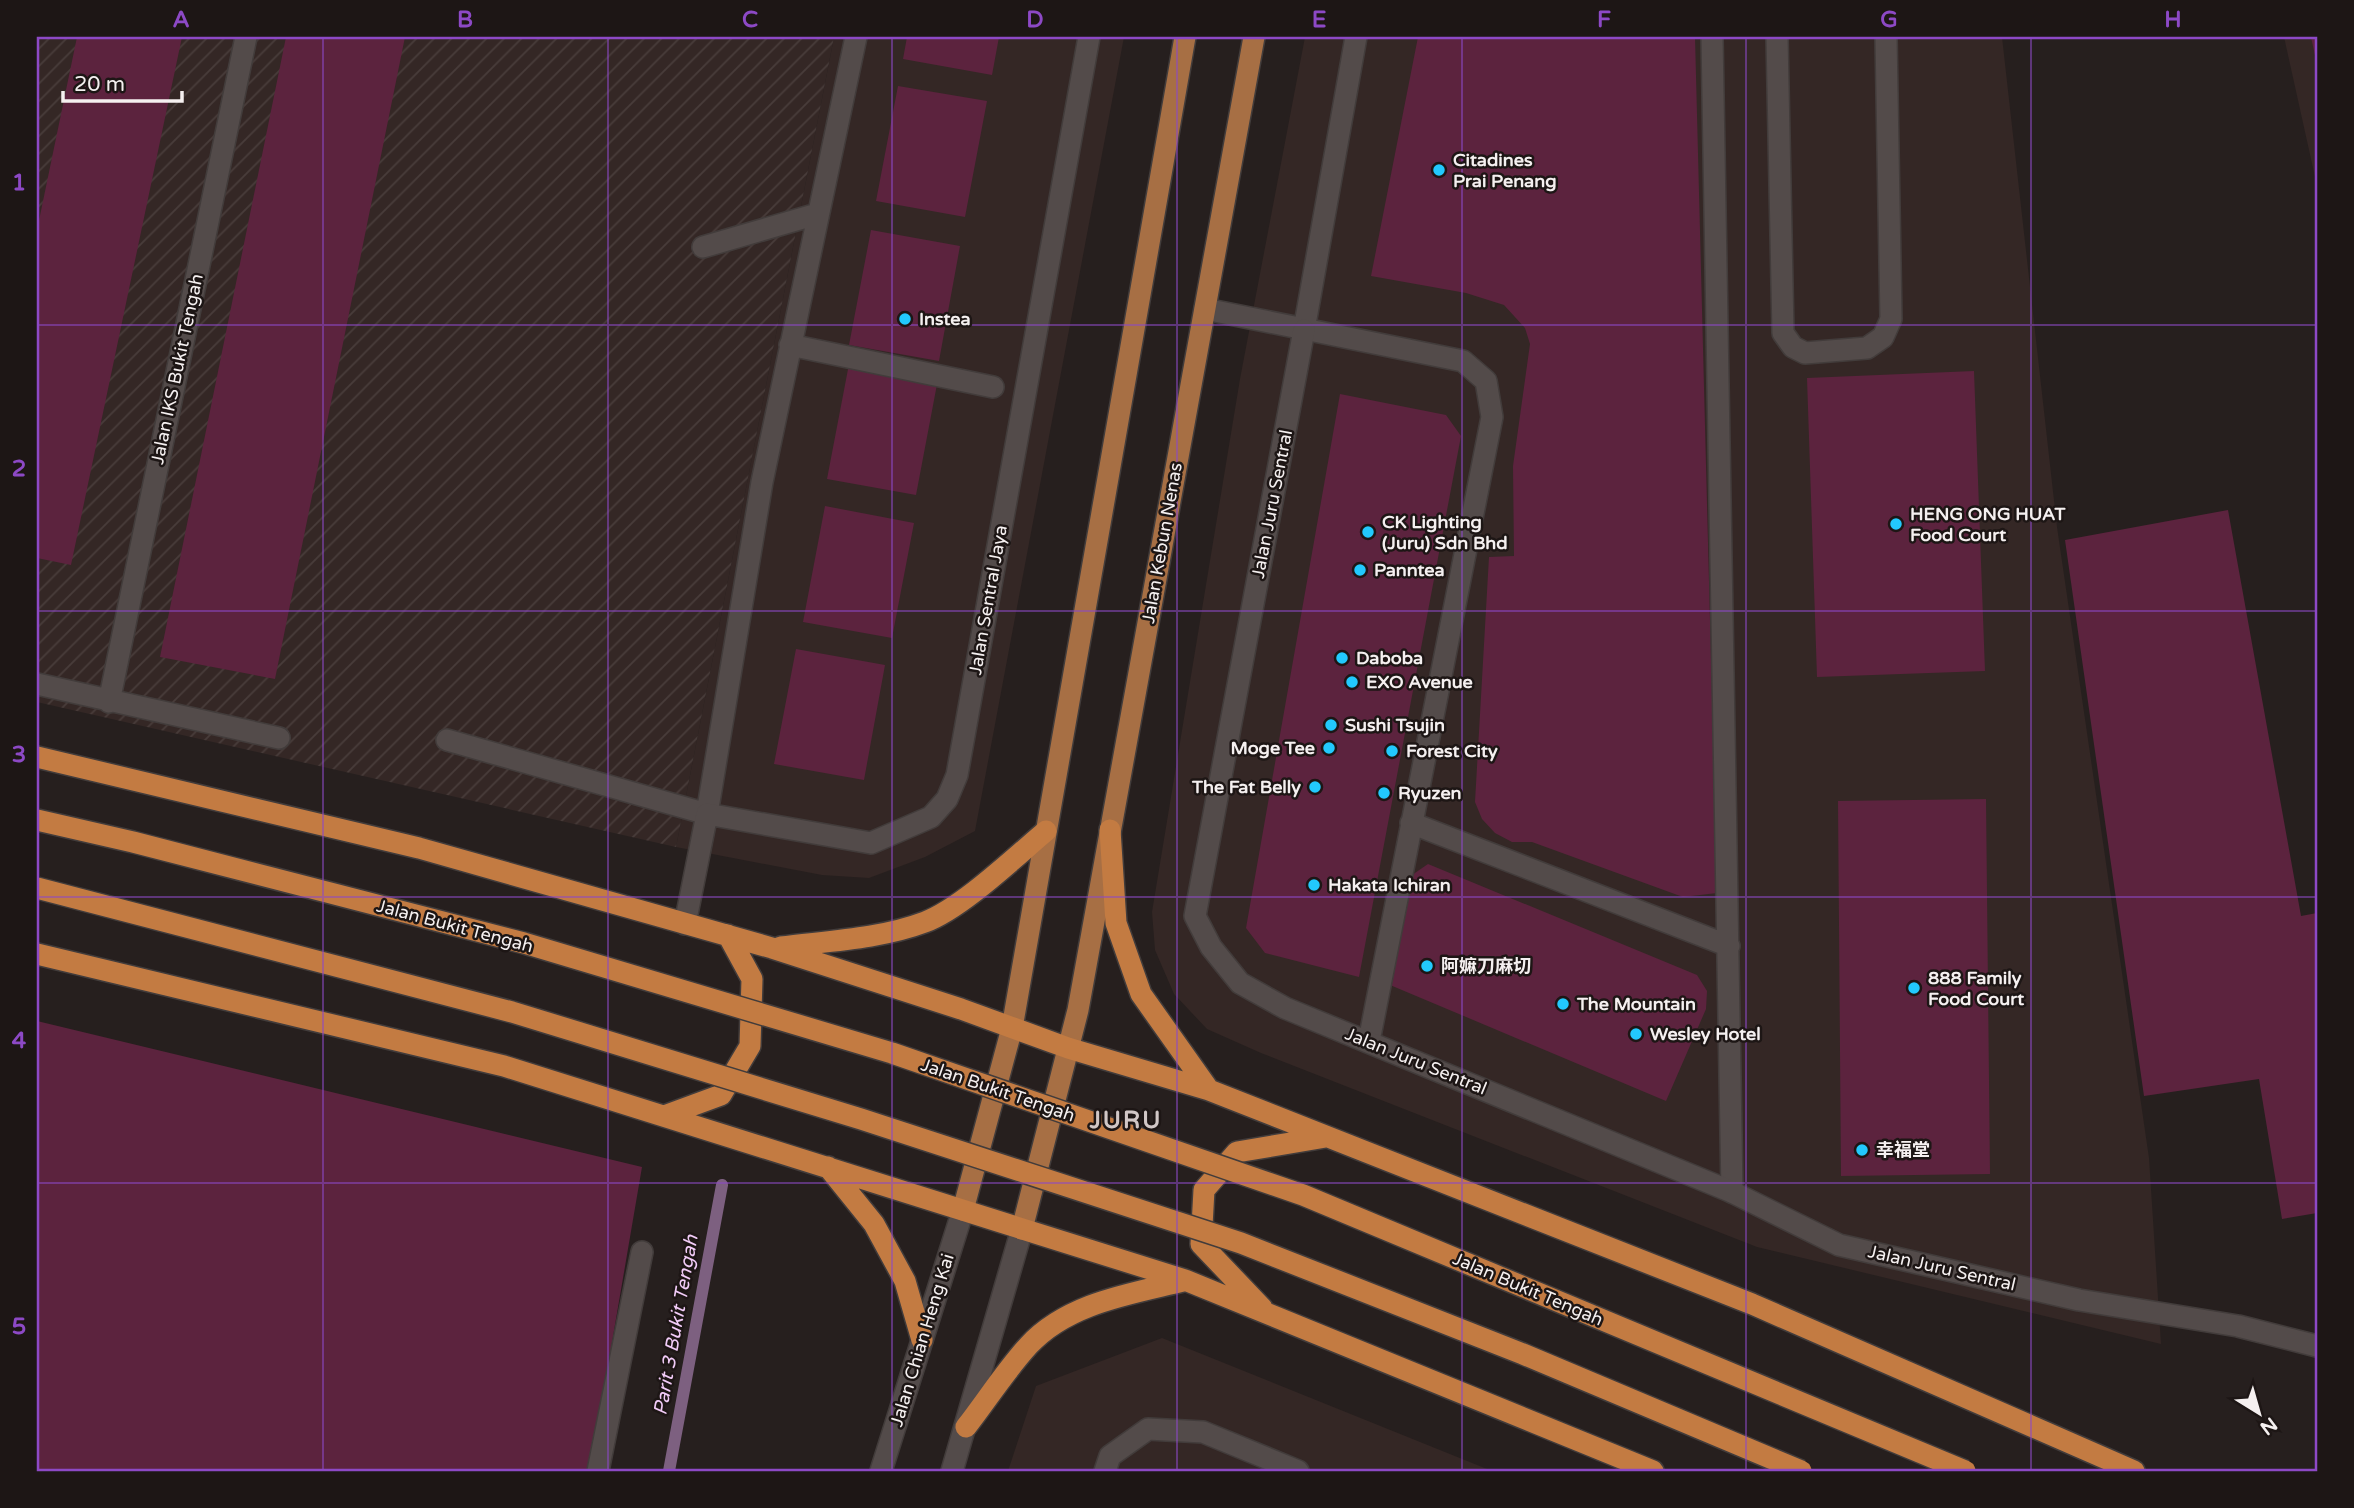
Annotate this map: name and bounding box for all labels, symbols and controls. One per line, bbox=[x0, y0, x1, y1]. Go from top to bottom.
text: A bbox=[172, 6, 190, 34]
text: B bbox=[457, 6, 473, 34]
text: C bbox=[742, 6, 758, 34]
text: D bbox=[1026, 6, 1044, 34]
text: E bbox=[1312, 6, 1326, 34]
text: F bbox=[1597, 6, 1611, 34]
text: G bbox=[1880, 6, 1898, 34]
text: H bbox=[2164, 6, 2182, 34]
scale bar bbox=[63, 60, 182, 104]
text: 20 m bbox=[74, 72, 125, 97]
place label: Citadines Prai Penang bbox=[1453, 149, 1557, 192]
marker: Citadines Prai Penang bbox=[1431, 162, 1447, 178]
text: 1 bbox=[12, 169, 26, 197]
street label: Jalan IKS Bukit Tengah bbox=[146, 272, 208, 466]
place label: Instea bbox=[919, 308, 971, 330]
marker: Instea bbox=[897, 311, 913, 327]
street label: Jalan Juru Sentral bbox=[1247, 428, 1297, 580]
text: 2 bbox=[12, 455, 26, 483]
street label: Jalan Kebun Nenas bbox=[1137, 461, 1187, 625]
place label: HENG ONG HUAT Food Court bbox=[1910, 503, 2066, 546]
place label: CK Lighting (Juru) Sdn Bhd bbox=[1382, 511, 1508, 554]
marker: HENG ONG HUAT Food Court bbox=[1888, 516, 1904, 532]
street label: Jalan Sentral Jaya bbox=[964, 523, 1012, 677]
marker: CK Lighting (Juru) Sdn Bhd bbox=[1360, 524, 1376, 540]
place label: Panntea bbox=[1374, 559, 1445, 581]
marker: Panntea bbox=[1352, 562, 1368, 578]
place label: Daboba bbox=[1356, 647, 1423, 669]
marker: Daboba bbox=[1334, 650, 1350, 666]
place label: EXO Avenue bbox=[1366, 671, 1473, 693]
marker: EXO Avenue bbox=[1344, 674, 1360, 690]
place label: Sushi Tsujin bbox=[1345, 714, 1445, 736]
marker: Sushi Tsujin bbox=[1323, 717, 1339, 733]
place label: Moge Tee bbox=[1231, 737, 1315, 759]
marker: Moge Tee bbox=[1321, 740, 1337, 756]
place label: Forest City bbox=[1406, 740, 1498, 762]
text: 3 bbox=[12, 741, 26, 769]
marker: Forest City bbox=[1384, 743, 1400, 759]
place label: The Fat Belly bbox=[1191, 776, 1301, 798]
marker: The Fat Belly bbox=[1307, 779, 1323, 795]
place label: Ryuzen bbox=[1398, 782, 1462, 804]
marker: Ryuzen bbox=[1376, 785, 1392, 801]
place label: Hakata Ichiran bbox=[1328, 874, 1451, 896]
marker: Hakata Ichiran bbox=[1306, 877, 1322, 893]
street label: Jalan Bukit Tengah bbox=[374, 894, 536, 958]
place label: 阿嫲刀麻切 bbox=[1441, 955, 1531, 977]
marker: 阿嫲刀麻切 bbox=[1419, 958, 1435, 974]
place label: 888 Family Food Court bbox=[1928, 967, 2024, 1010]
marker: 888 Family Food Court bbox=[1906, 980, 1922, 996]
place label: The Mountain bbox=[1576, 993, 1696, 1015]
marker: The Mountain bbox=[1555, 996, 1571, 1012]
street label: Jalan Juru Sentral bbox=[1342, 1023, 1490, 1099]
place label: Wesley Hotel bbox=[1650, 1023, 1761, 1045]
marker: Wesley Hotel bbox=[1628, 1026, 1644, 1042]
text: 4 bbox=[12, 1027, 27, 1055]
street label: Jalan Bukit Tengah bbox=[918, 1053, 1078, 1127]
district label: JURU bbox=[1089, 1106, 1162, 1135]
place label: 幸福堂 bbox=[1876, 1139, 1930, 1161]
marker: 幸福堂 bbox=[1854, 1142, 1870, 1158]
water label: Parit 3 Bukit Tengah bbox=[649, 1233, 703, 1417]
street label: Jalan Juru Sentral bbox=[1866, 1240, 2018, 1296]
street label: Jalan Bukit Tengah bbox=[1449, 1247, 1607, 1331]
street label: Jalan Chian Heng Kai bbox=[885, 1251, 959, 1429]
text: 5 bbox=[12, 1313, 26, 1341]
north arrow bbox=[2224, 1378, 2294, 1448]
text: N bbox=[2256, 1412, 2281, 1439]

